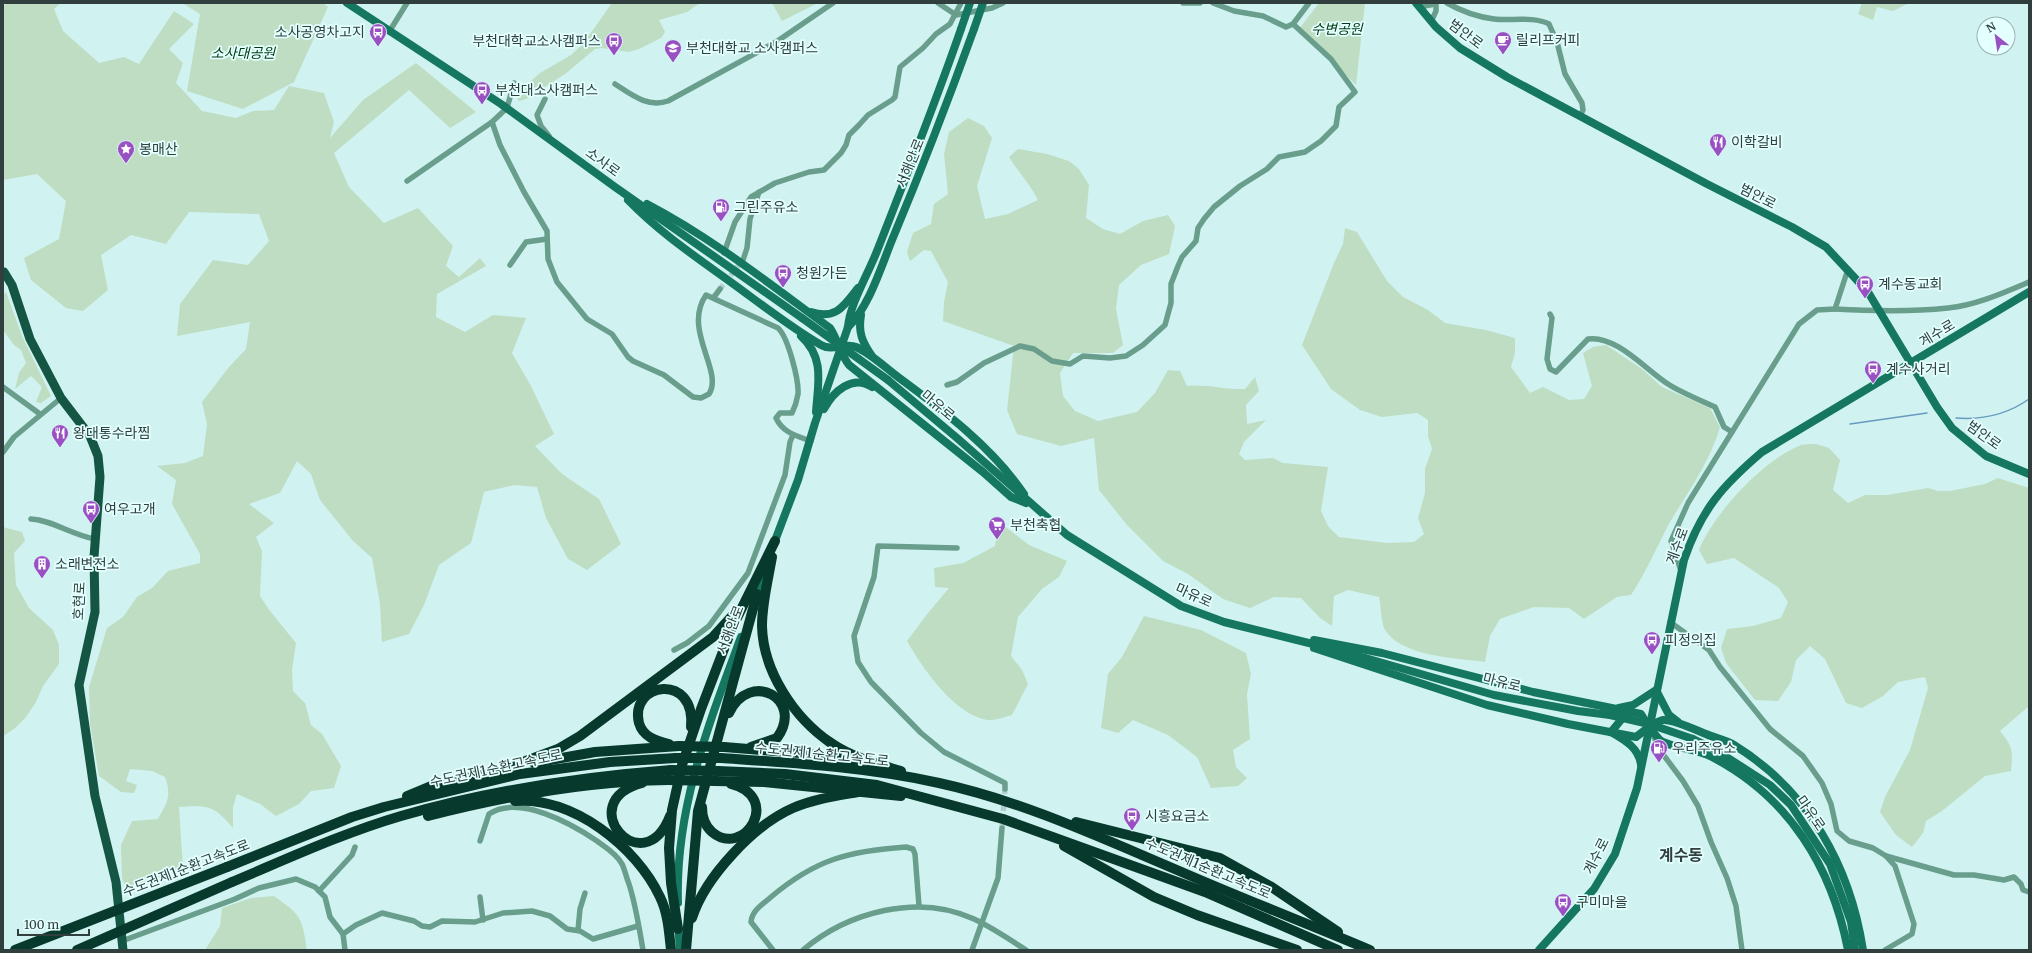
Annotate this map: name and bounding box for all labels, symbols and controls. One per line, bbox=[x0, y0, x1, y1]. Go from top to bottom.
street label: 범안로 bbox=[1445, 15, 1487, 53]
north arrow bbox=[1976, 16, 2016, 56]
text: N bbox=[1984, 19, 1999, 36]
park label: 수변공원 bbox=[1311, 20, 1364, 38]
bus stop icon: 소사공영차고지 bbox=[368, 22, 388, 47]
place label: 소사공영차고지 bbox=[275, 23, 365, 41]
cafe icon: 릴리프커피 bbox=[1493, 30, 1513, 55]
bus stop icon: 부천대학교소사캠퍼스 bbox=[604, 31, 624, 56]
place label: 릴리프커피 bbox=[1516, 31, 1580, 49]
place label: 부천대학교소사캠퍼스 bbox=[472, 32, 601, 50]
school or university icon: 부천대학교 소사캠퍼스 bbox=[663, 38, 683, 63]
place label: 부천대학교 소사캠퍼스 bbox=[686, 39, 818, 57]
park label: 소사대공원 bbox=[211, 44, 276, 62]
bus stop icon: 부천대소사캠퍼스 bbox=[472, 80, 492, 105]
place label: 부천대소사캠퍼스 bbox=[495, 81, 598, 99]
restaurant icon: 이학갈비 bbox=[1708, 132, 1728, 157]
place label: 이학갈비 bbox=[1731, 133, 1783, 151]
street label: 서해안로 bbox=[892, 136, 928, 190]
place icon: 봉매산 bbox=[116, 139, 136, 164]
place label: 봉매산 bbox=[139, 140, 178, 158]
street label: 소사로 bbox=[582, 143, 624, 181]
street label: 범안로 bbox=[1737, 179, 1779, 213]
fuel station icon: 그린주유소 bbox=[711, 197, 731, 222]
place label: 그린주유소 bbox=[734, 198, 799, 216]
bus stop icon: 청원가든 bbox=[773, 263, 793, 288]
place label: 청원가든 bbox=[796, 264, 848, 282]
bus stop icon: 계수동교회 bbox=[1855, 274, 1875, 299]
place label: 계수동교회 bbox=[1878, 275, 1942, 293]
street label: 계수로 bbox=[1916, 315, 1958, 351]
bus stop icon: 계수사거리 bbox=[1863, 359, 1883, 384]
place label: 계수사거리 bbox=[1886, 360, 1950, 378]
street label: 마유로 bbox=[917, 386, 959, 424]
street label: 범안로 bbox=[1963, 416, 2005, 454]
restaurant icon: 왕대통수라찜 bbox=[50, 423, 70, 448]
place label: 왕대통수라찜 bbox=[73, 424, 150, 442]
bus stop icon: 여우고개 bbox=[81, 499, 101, 524]
place label: 여우고개 bbox=[104, 500, 156, 518]
supermarket icon: 부천축협 bbox=[987, 515, 1007, 540]
place label: 부천축협 bbox=[1010, 516, 1062, 534]
street label: 계수로 bbox=[1662, 525, 1692, 567]
building icon: 소래변전소 bbox=[32, 554, 52, 579]
place label: 소래변전소 bbox=[55, 555, 120, 573]
street label: 마유로 bbox=[1173, 579, 1215, 611]
street label: 호현로 bbox=[69, 581, 89, 621]
street label: 서해안로 bbox=[712, 603, 748, 657]
bus stop icon: 피정의집 bbox=[1642, 630, 1662, 655]
place label: 피정의집 bbox=[1665, 631, 1717, 649]
street label: 마유로 bbox=[1481, 669, 1523, 695]
street label: 수도권제1순환고속도로 bbox=[754, 738, 890, 770]
fuel station icon: 우리주유소 bbox=[1649, 738, 1669, 763]
place label: 우리주유소 bbox=[1672, 739, 1737, 757]
street label: 수도권제1순환고속도로 bbox=[428, 745, 564, 791]
street label: 마유로 bbox=[1793, 792, 1830, 834]
bus stop icon: 시흥요금소 bbox=[1122, 806, 1142, 831]
place label: 시흥요금소 bbox=[1145, 807, 1210, 825]
street label: 수도권제1순환고속도로 bbox=[1142, 833, 1274, 903]
street label: 수도권제1순환고속도로 bbox=[120, 835, 252, 901]
street label: 계수로 bbox=[1579, 835, 1613, 877]
district label: 계수동 bbox=[1659, 845, 1703, 865]
bus stop icon: 구미마을 bbox=[1553, 892, 1573, 917]
place label: 구미마을 bbox=[1576, 893, 1628, 911]
scale bar bbox=[18, 911, 89, 937]
text: 100 m bbox=[24, 917, 59, 932]

